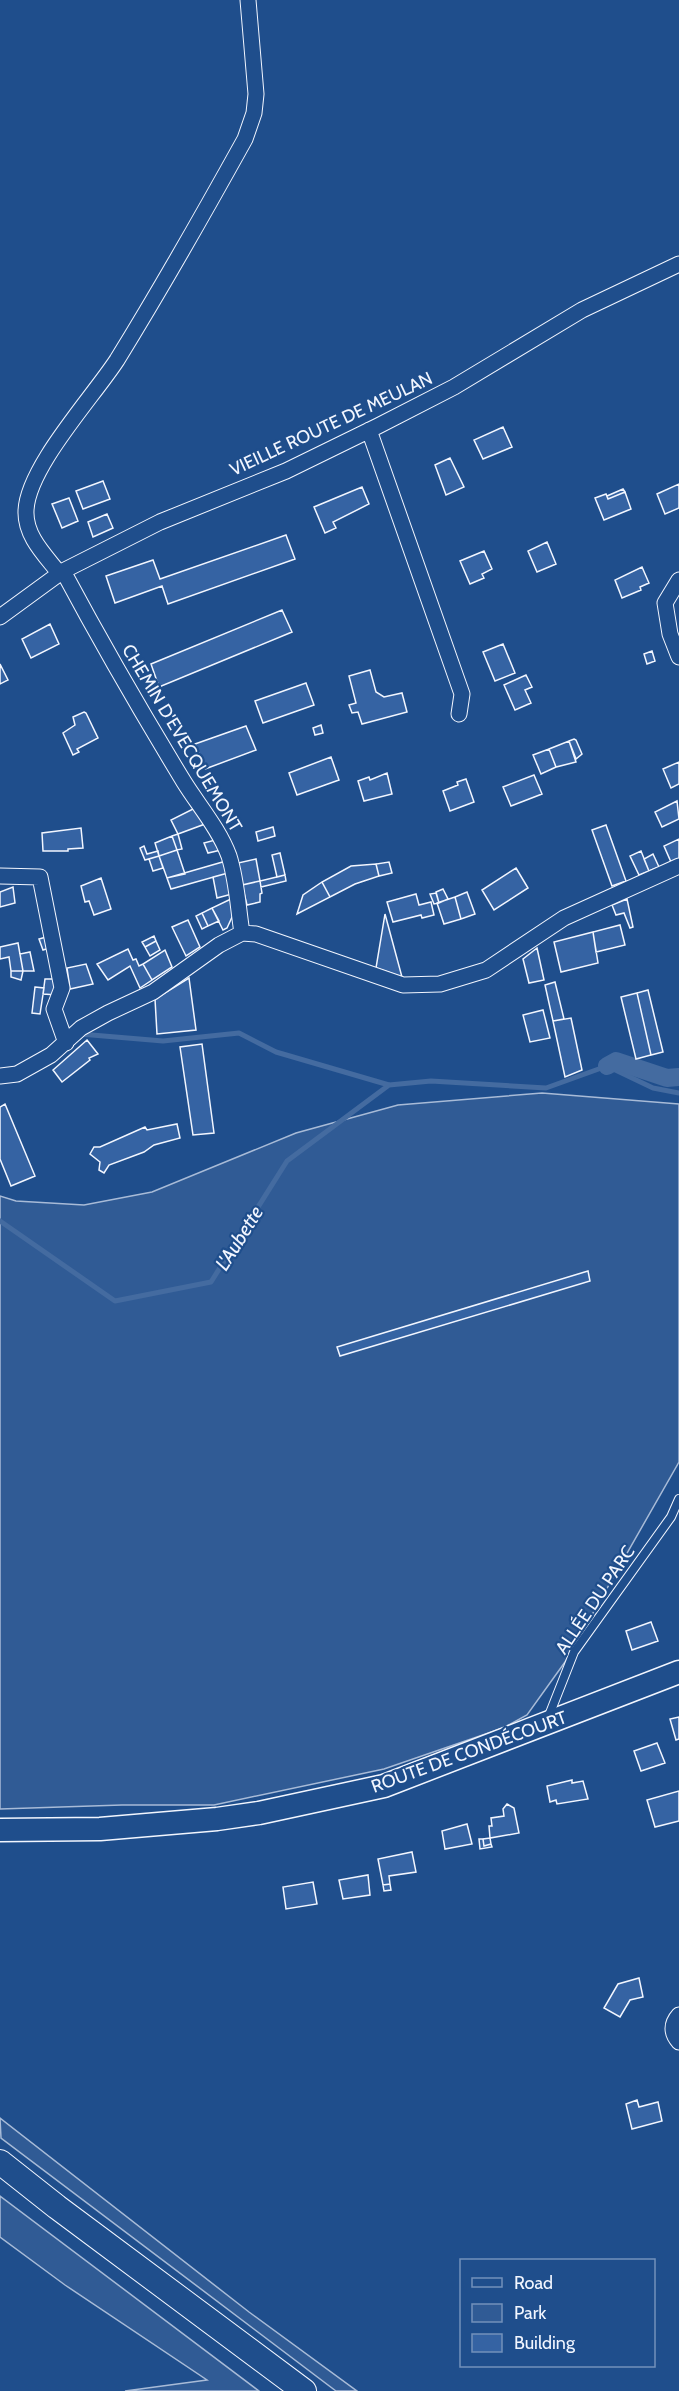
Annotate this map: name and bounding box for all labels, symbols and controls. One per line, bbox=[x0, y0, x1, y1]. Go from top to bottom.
street label: VIEILLE ROUTE DE MEULAN bbox=[226, 367, 436, 481]
street label: CHEMIN D'EVECQUEMONT bbox=[117, 640, 247, 836]
water label: L'Aubette bbox=[210, 1201, 268, 1275]
street label: ALLÉE DU PARC bbox=[551, 1542, 639, 1658]
street label: ROUTE DE CONDÉCOURT bbox=[368, 1706, 570, 1798]
legend bbox=[460, 2259, 655, 2367]
text: Road bbox=[514, 2272, 553, 2294]
text: Park bbox=[514, 2302, 547, 2324]
text: Building bbox=[514, 2332, 576, 2354]

